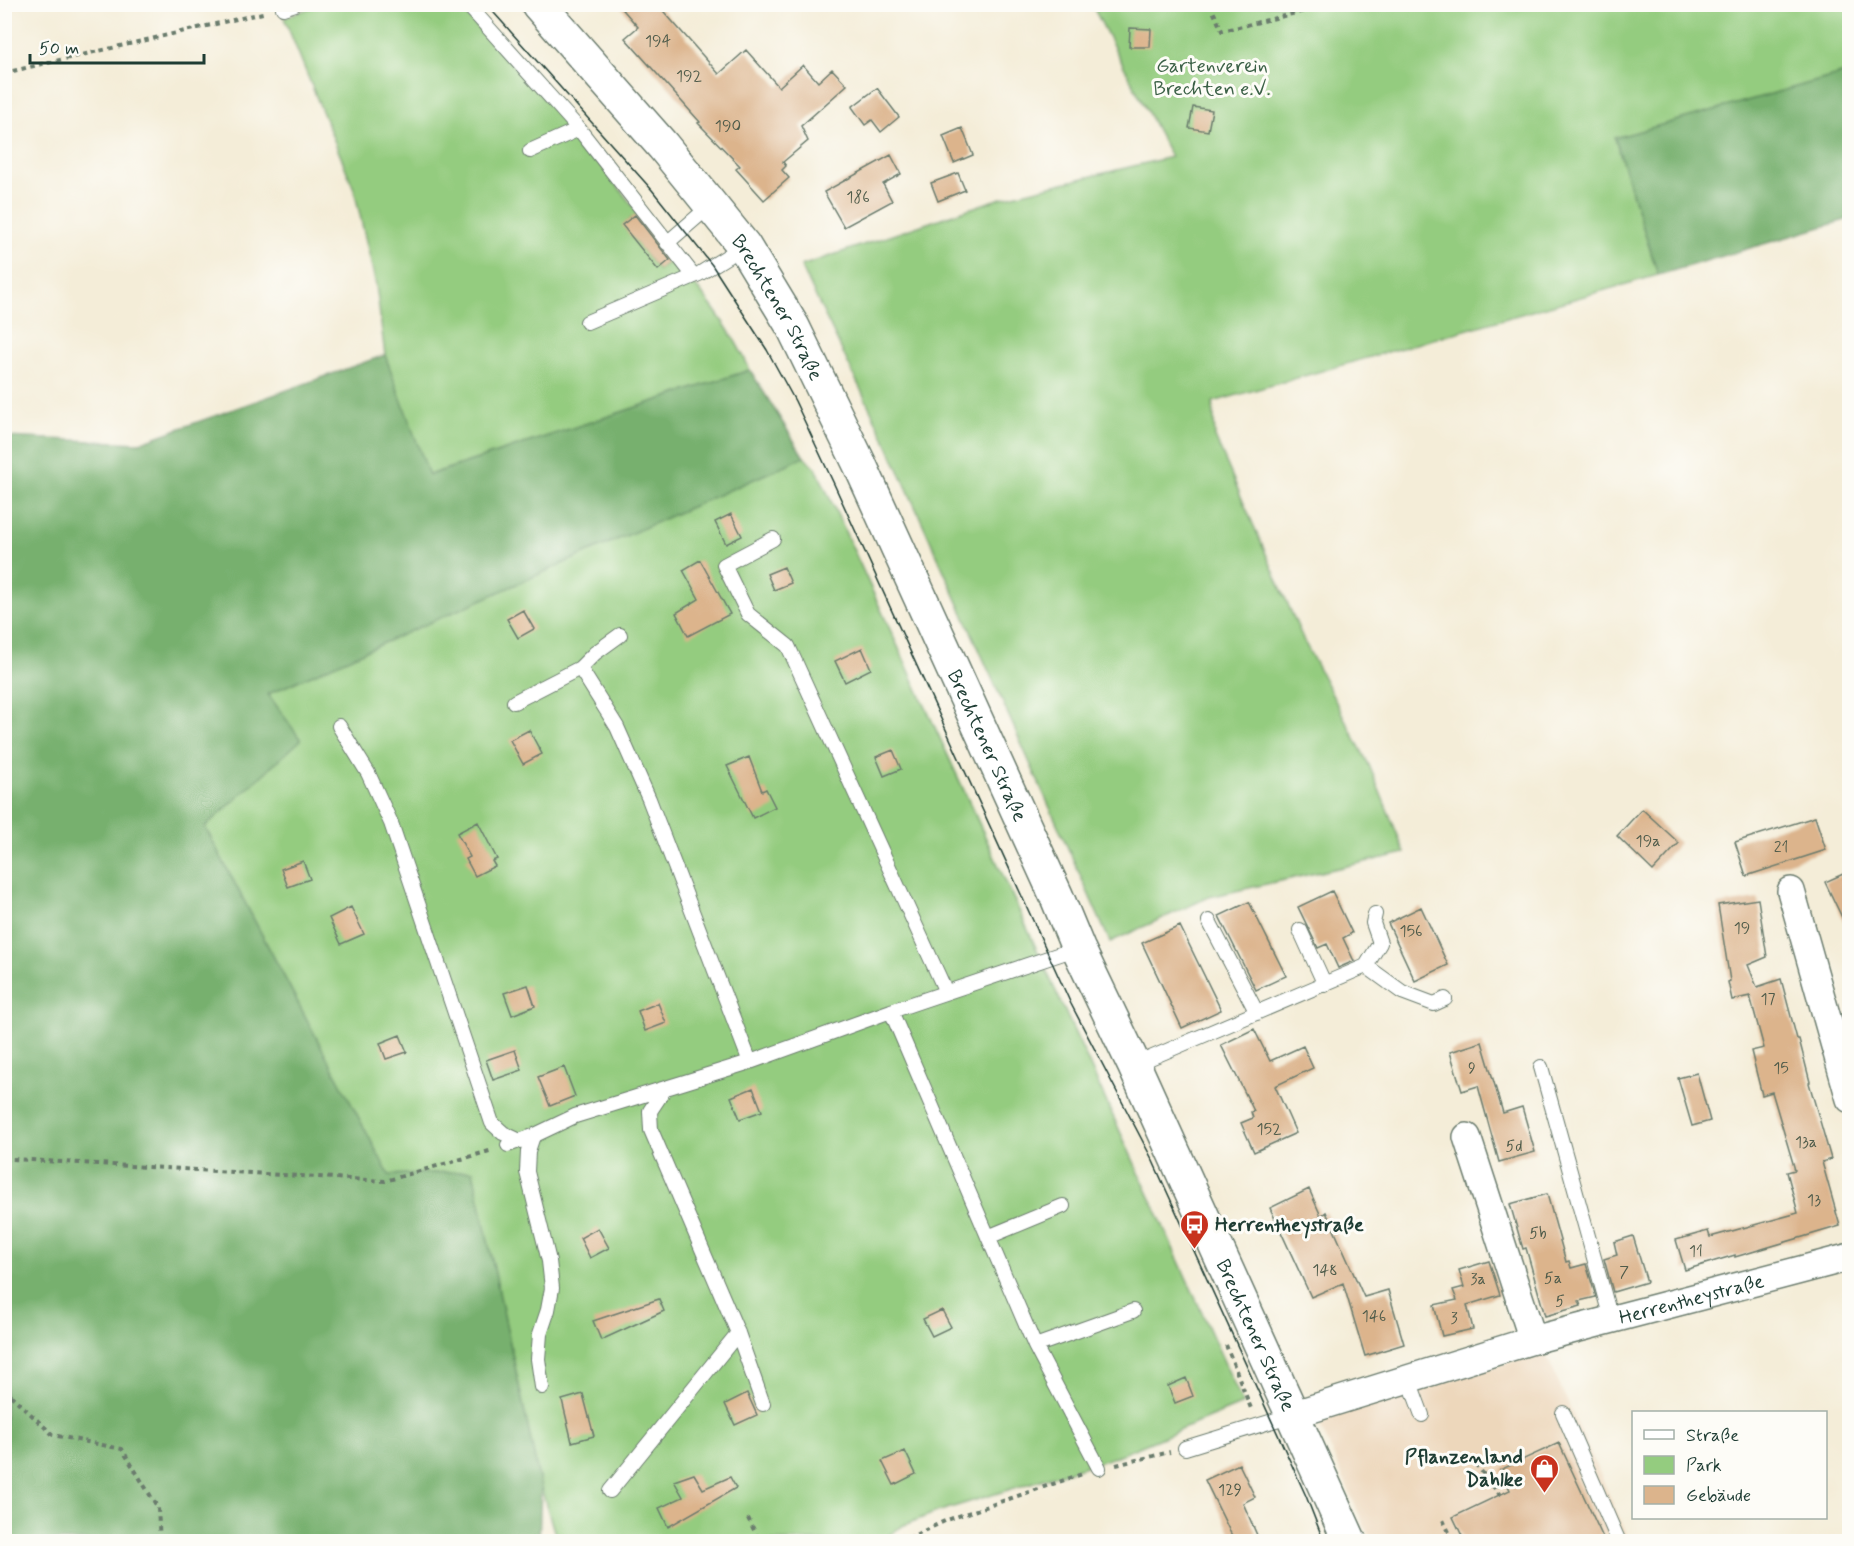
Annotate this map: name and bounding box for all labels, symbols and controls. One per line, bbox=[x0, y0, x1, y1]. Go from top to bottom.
scale bar bbox=[30, 27, 204, 65]
house number: 194 bbox=[645, 31, 671, 52]
text: 50 m bbox=[39, 37, 79, 61]
park label: Gartenverein Brechten e.V. bbox=[1153, 53, 1271, 103]
house number: 192 bbox=[676, 66, 703, 87]
house number: 190 bbox=[715, 116, 741, 137]
house number: 186 bbox=[846, 187, 870, 208]
street label: Brechtener Straße bbox=[725, 229, 829, 386]
street label: Brechtener Straße bbox=[940, 666, 1033, 826]
house number: 19a bbox=[1636, 831, 1660, 852]
house number: 21 bbox=[1774, 837, 1788, 858]
house number: 19 bbox=[1734, 918, 1750, 939]
house number: 156 bbox=[1399, 921, 1423, 942]
house number: 17 bbox=[1760, 989, 1776, 1010]
house number: 9 bbox=[1468, 1058, 1476, 1079]
house number: 15 bbox=[1773, 1058, 1789, 1079]
house number: 152 bbox=[1256, 1119, 1282, 1140]
house number: 13a bbox=[1795, 1132, 1817, 1153]
house number: 5d bbox=[1506, 1136, 1522, 1157]
house number: 13 bbox=[1807, 1190, 1821, 1211]
bus stop icon: Herrentheystraße bbox=[1178, 1208, 1210, 1250]
place label: Herrentheystraße bbox=[1215, 1212, 1364, 1239]
house number: 5b bbox=[1529, 1223, 1547, 1244]
house number: 11 bbox=[1689, 1241, 1703, 1262]
street label: Brechtener Straße bbox=[1209, 1255, 1301, 1416]
house number: 148 bbox=[1312, 1260, 1338, 1281]
house number: 7 bbox=[1619, 1262, 1629, 1283]
house number: 5a bbox=[1544, 1268, 1562, 1289]
street label: Herrentheystraße bbox=[1616, 1268, 1767, 1332]
house number: 3a bbox=[1470, 1269, 1486, 1290]
house number: 5 bbox=[1555, 1291, 1565, 1312]
house number: 146 bbox=[1362, 1306, 1386, 1327]
house number: 3 bbox=[1450, 1308, 1458, 1329]
legend bbox=[1632, 1411, 1827, 1519]
text: Straße bbox=[1686, 1424, 1739, 1448]
place label: Pflanzenland Dahlke bbox=[1405, 1444, 1523, 1494]
shop icon: Pflanzenland Dahlke bbox=[1528, 1452, 1560, 1494]
text: Park bbox=[1686, 1454, 1722, 1478]
house number: 129 bbox=[1218, 1480, 1242, 1501]
text: Gebäude bbox=[1686, 1484, 1751, 1508]

